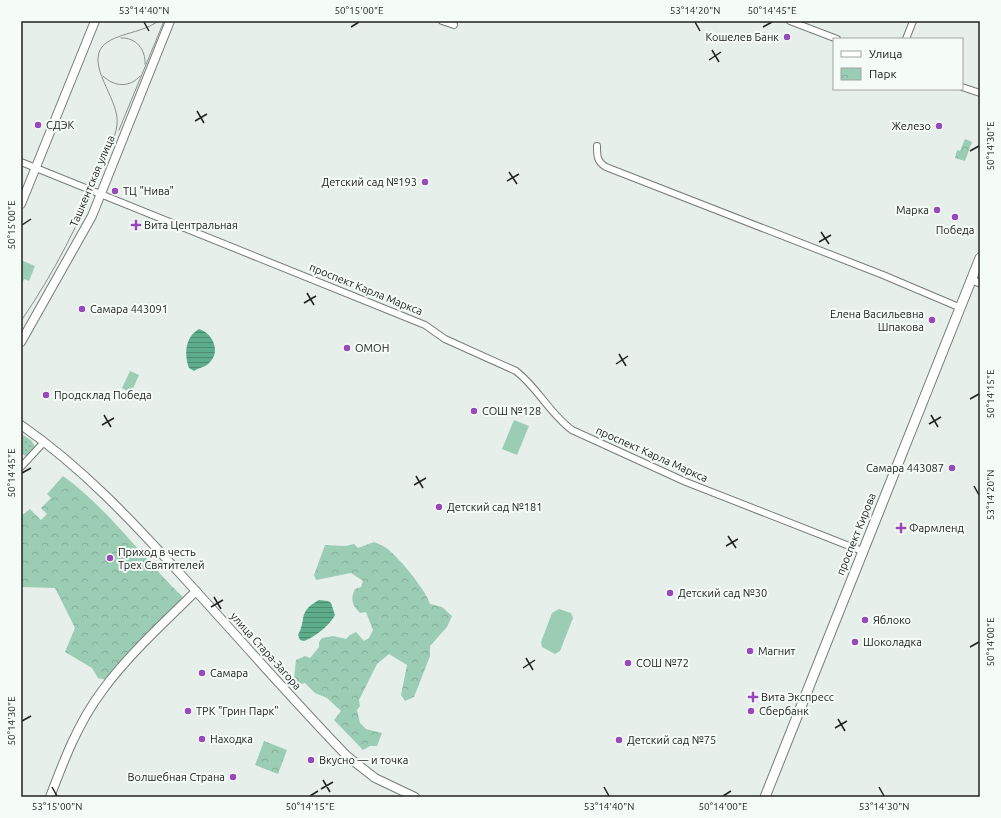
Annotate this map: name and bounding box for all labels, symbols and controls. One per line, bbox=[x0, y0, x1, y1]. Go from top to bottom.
text: 53°14'40"N bbox=[119, 5, 169, 16]
text: 50°15'00"E bbox=[334, 5, 384, 16]
text: 53°14'20"N bbox=[670, 5, 720, 16]
text: 50°14'45"E bbox=[747, 5, 797, 16]
place label: Кошелев Банк bbox=[705, 31, 779, 43]
marker: Кошелев Банк bbox=[782, 32, 792, 42]
legend bbox=[833, 38, 963, 90]
text: Улица bbox=[869, 47, 902, 60]
text: Парк bbox=[869, 67, 897, 80]
place label: СДЭК bbox=[46, 119, 74, 131]
marker: СДЭК bbox=[33, 120, 43, 130]
place label: Железо bbox=[891, 120, 931, 132]
marker: Железо bbox=[934, 121, 944, 131]
text: 50°14'30"E bbox=[985, 121, 996, 171]
street label: Ташкентская улица bbox=[67, 134, 117, 228]
place label: Детский сад №193 bbox=[322, 176, 417, 188]
marker: Детский сад №193 bbox=[420, 177, 430, 187]
place label: ТЦ "Нива" bbox=[123, 185, 174, 197]
marker: ТЦ "Нива" bbox=[110, 186, 120, 196]
text: 50°15'00"E bbox=[6, 200, 17, 250]
place label: Марка bbox=[896, 204, 929, 216]
marker: Марка bbox=[932, 205, 942, 215]
marker: Победа bbox=[950, 212, 960, 222]
place label: Вита Центральная bbox=[144, 219, 238, 231]
marker: Вита Центральная bbox=[131, 220, 141, 230]
place label: Победа bbox=[936, 224, 974, 236]
street label: проспект Карла Маркса bbox=[308, 261, 424, 317]
place label: Самара 443091 bbox=[90, 303, 168, 315]
marker: Самара 443091 bbox=[77, 304, 87, 314]
place label: Елена Васильевна Шпакова bbox=[830, 308, 924, 333]
marker: Елена Васильевна Шпакова bbox=[927, 315, 937, 325]
place label: ОМОН bbox=[355, 342, 389, 354]
marker: ОМОН bbox=[342, 343, 352, 353]
text: 50°14'15"E bbox=[985, 369, 996, 419]
place label: Продсклад Победа bbox=[54, 389, 152, 401]
marker: Продсклад Победа bbox=[41, 390, 51, 400]
place label: СОШ №128 bbox=[482, 405, 541, 417]
marker: СОШ №128 bbox=[469, 406, 479, 416]
street label: проспект Карла Маркса bbox=[594, 424, 710, 484]
text: 50°14'45"E bbox=[6, 448, 17, 498]
place label: Самара 443087 bbox=[866, 462, 944, 474]
marker: Самара 443087 bbox=[947, 463, 957, 473]
text: 53°14'20"N bbox=[985, 470, 996, 520]
street label: проспект Кирова bbox=[834, 491, 878, 577]
place label: Детский сад №181 bbox=[447, 501, 542, 513]
marker: Детский сад №181 bbox=[434, 502, 444, 512]
place label: Фармленд bbox=[909, 522, 964, 534]
marker: Фармленд bbox=[896, 523, 906, 533]
place label: Приход в честь Трех Святителей bbox=[118, 546, 205, 571]
marker: Приход в честь Трех Святителей bbox=[105, 553, 115, 563]
place label: Детский сад №30 bbox=[678, 587, 767, 599]
marker: Детский сад №30 bbox=[665, 588, 675, 598]
street label: улица Стара-Загора bbox=[228, 610, 304, 692]
place label: Яблоко bbox=[873, 614, 911, 626]
marker: Яблоко bbox=[860, 615, 870, 625]
text: 50°14'00"E bbox=[985, 617, 996, 667]
place label: Шоколадка bbox=[863, 636, 922, 648]
marker: Шоколадка bbox=[850, 637, 860, 647]
place label: Магнит bbox=[758, 645, 796, 657]
marker: Магнит bbox=[745, 646, 755, 656]
place label: СОШ №72 bbox=[636, 657, 689, 669]
marker: СОШ №72 bbox=[623, 658, 633, 668]
place label: Самара bbox=[210, 667, 248, 679]
marker: Самара bbox=[197, 668, 207, 678]
place label: Вита Экспресс bbox=[761, 691, 834, 703]
marker: Вита Экспресс bbox=[748, 692, 758, 702]
text: 50°14'30"E bbox=[6, 696, 17, 746]
place label: ТРК "Грин Парк" bbox=[196, 705, 279, 717]
place label: Сбербанк bbox=[759, 705, 809, 717]
marker: ТРК "Грин Парк" bbox=[183, 706, 193, 716]
marker: Сбербанк bbox=[746, 706, 756, 716]
place label: Находка bbox=[210, 733, 253, 745]
marker: Находка bbox=[197, 734, 207, 744]
place label: Детский сад №75 bbox=[627, 734, 716, 746]
marker: Детский сад №75 bbox=[614, 735, 624, 745]
place label: Вкусно — и точка bbox=[319, 754, 408, 766]
marker: Вкусно — и точка bbox=[306, 755, 316, 765]
place label: Волшебная Страна bbox=[128, 771, 225, 783]
marker: Волшебная Страна bbox=[228, 772, 238, 782]
text: 53°15'00"N bbox=[32, 801, 82, 812]
text: 50°14'15"E bbox=[285, 801, 335, 812]
text: 53°14'40"N bbox=[584, 801, 634, 812]
text: 50°14'00"E bbox=[698, 801, 748, 812]
text: 53°14'30"N bbox=[859, 801, 909, 812]

